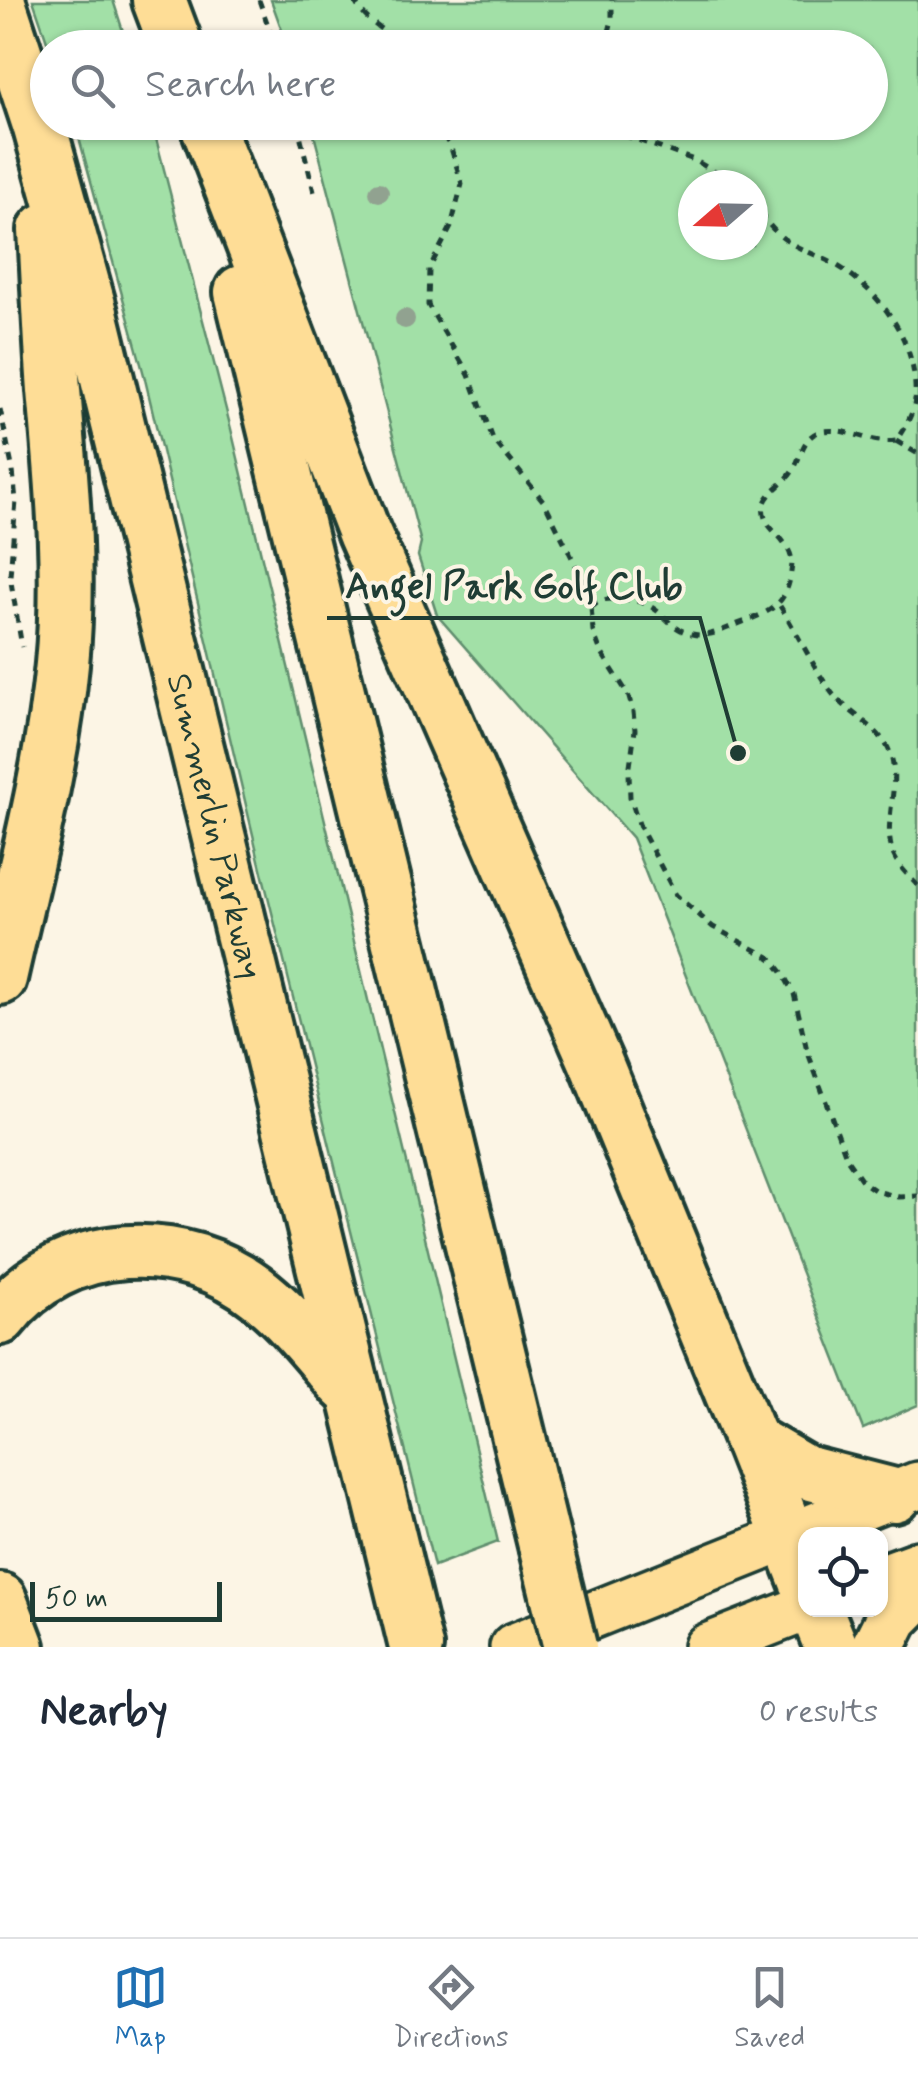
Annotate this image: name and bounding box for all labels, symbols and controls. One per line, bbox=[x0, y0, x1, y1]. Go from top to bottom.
search box bbox=[30, 30, 888, 140]
icon: search bbox=[65, 58, 120, 113]
text: Search here bbox=[145, 61, 336, 110]
north arrow bbox=[678, 170, 768, 260]
callout: Angel Park Golf Club bbox=[327, 550, 700, 618]
text: Angel Park Golf Club bbox=[345, 563, 683, 617]
street label: Summerlin Parkway bbox=[155, 669, 273, 984]
map controls bbox=[798, 1527, 888, 1617]
button: locate bbox=[798, 1527, 888, 1617]
scale bar bbox=[30, 1577, 222, 1622]
text: 50 m bbox=[45, 1581, 108, 1618]
text: Nearby bbox=[40, 1685, 168, 1740]
text: 0 results bbox=[759, 1691, 878, 1733]
tab: Map bbox=[113, 1960, 168, 2057]
tab: Directions bbox=[394, 1960, 509, 2057]
tab: Saved bbox=[734, 1960, 805, 2057]

